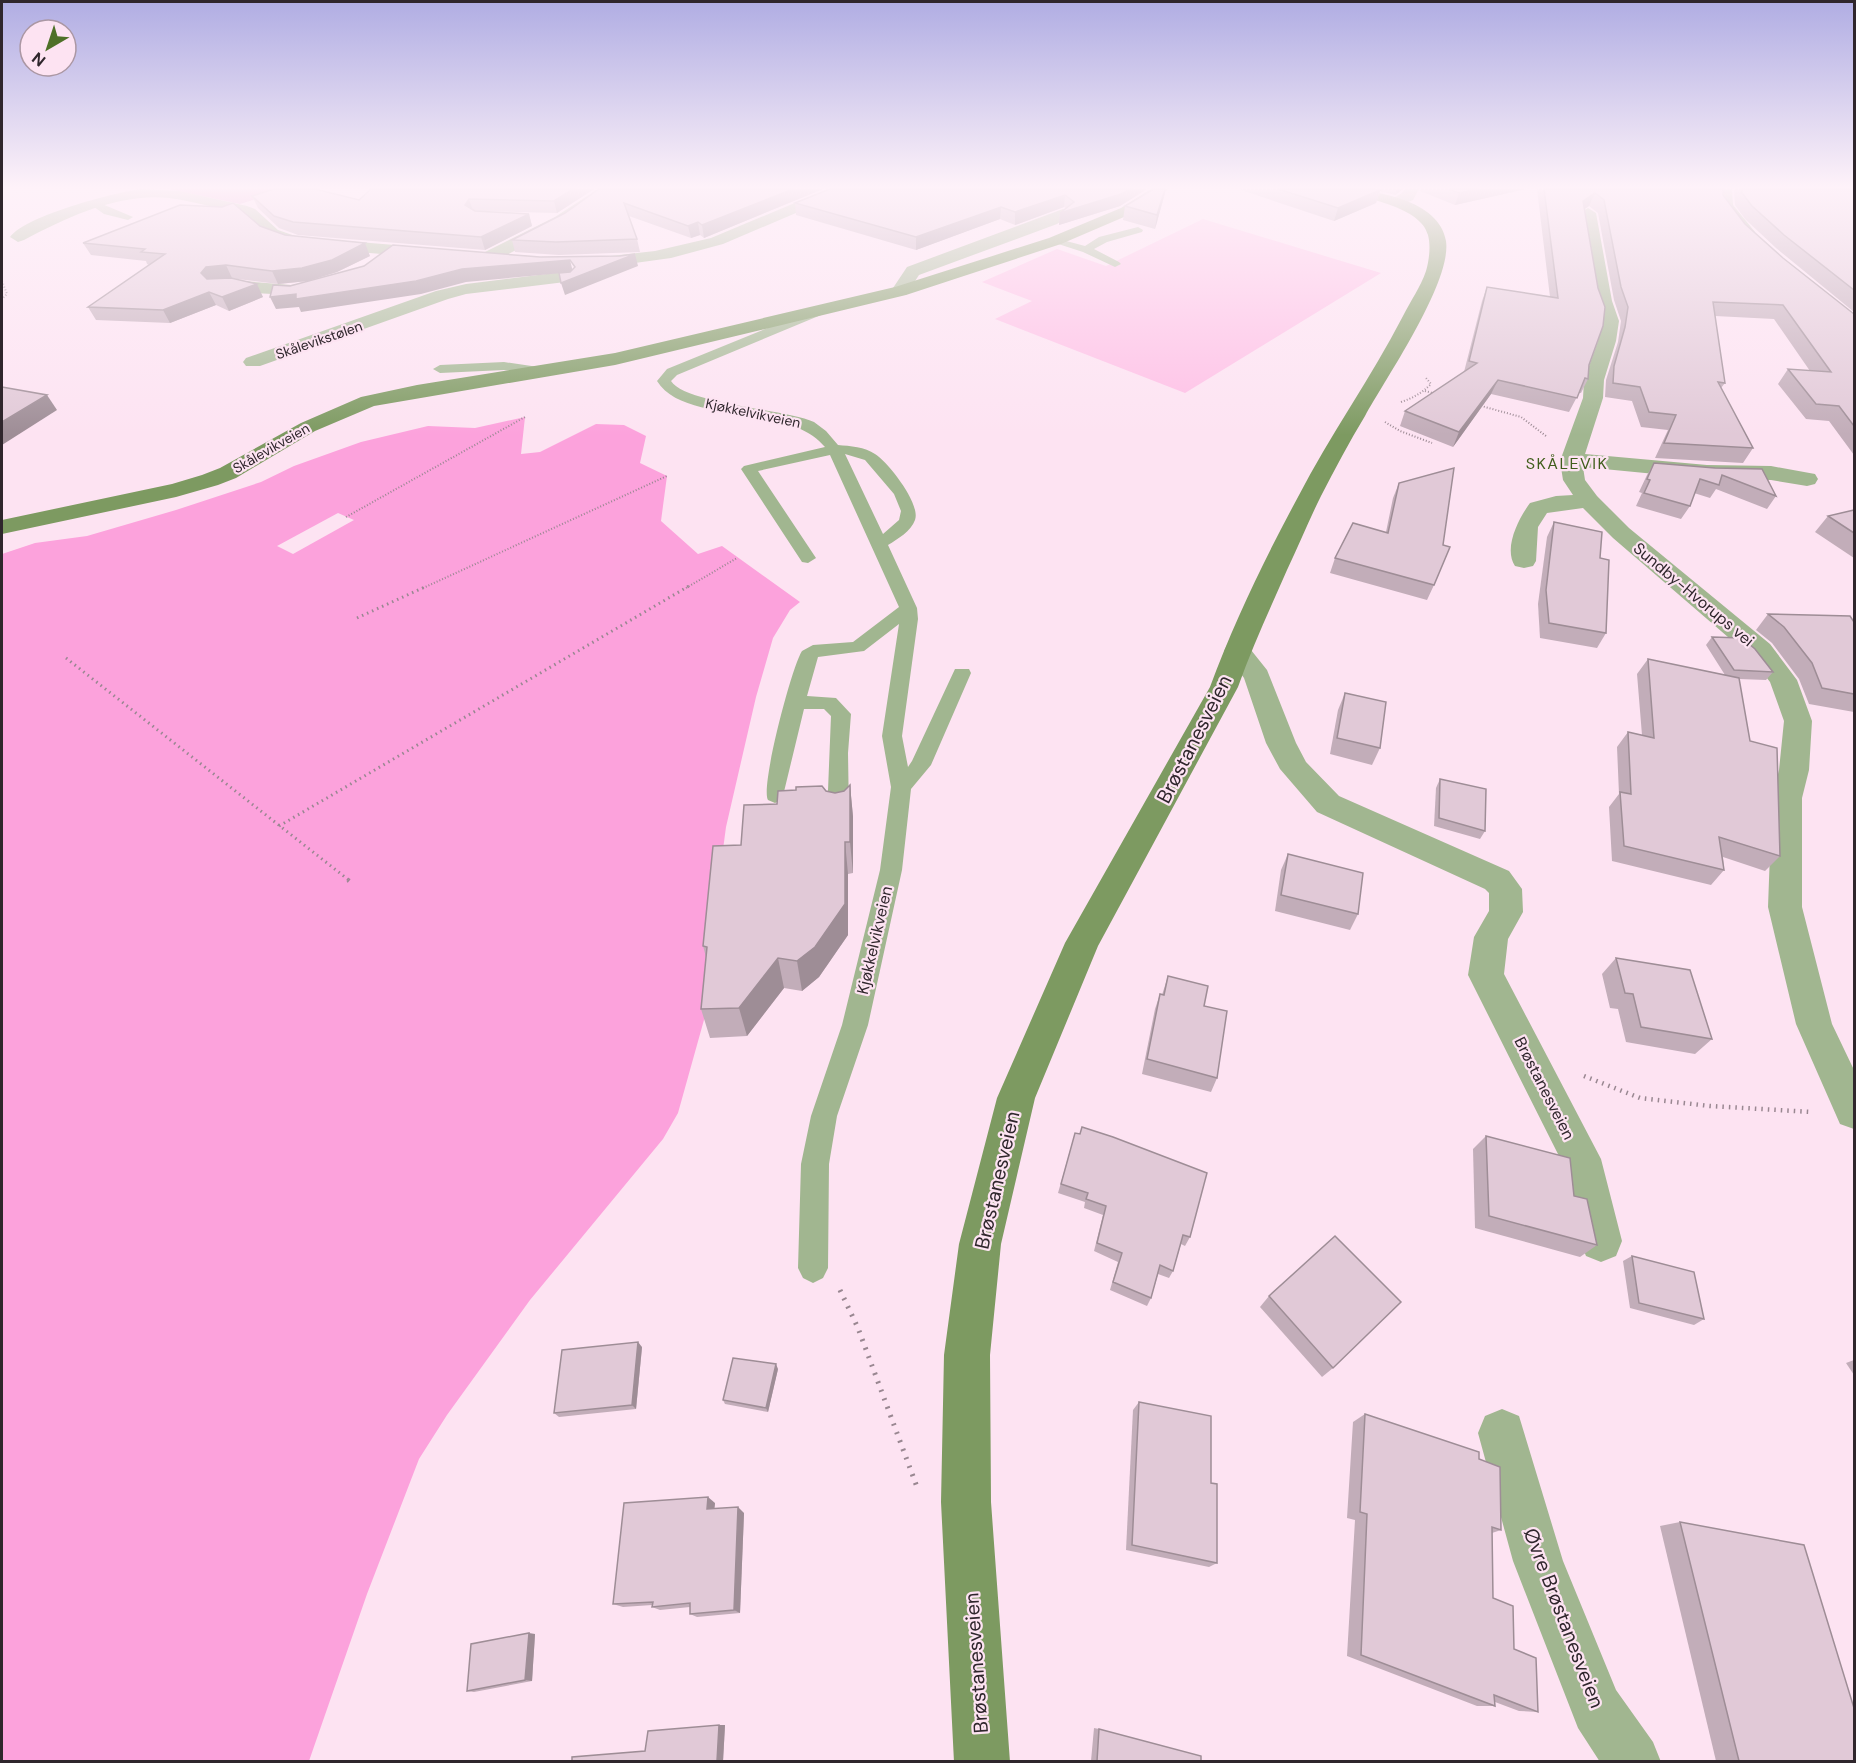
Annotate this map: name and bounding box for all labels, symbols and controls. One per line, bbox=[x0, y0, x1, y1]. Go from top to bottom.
north arrow bbox=[18, 18, 78, 78]
text: N bbox=[28, 47, 50, 71]
street label: Skålevikstølen bbox=[273, 317, 365, 363]
street label: Kjøkkelvikveien bbox=[704, 394, 802, 432]
street label: Skålevikveien bbox=[229, 419, 313, 477]
district label: SKÅLEVIK bbox=[1526, 453, 1608, 474]
street label: Sundby-Hvorups vei bbox=[1629, 538, 1758, 651]
street label: Brøstanesveien bbox=[1150, 670, 1238, 808]
street label: Kjøkkelvikveien bbox=[852, 884, 897, 996]
street label: Brøstanesveien bbox=[1510, 1033, 1579, 1143]
street label: Brøstanesveien bbox=[969, 1109, 1025, 1251]
street label: Øvre Brøstanesveien bbox=[1518, 1524, 1610, 1712]
street label: Brøstanesveien bbox=[958, 1592, 994, 1734]

